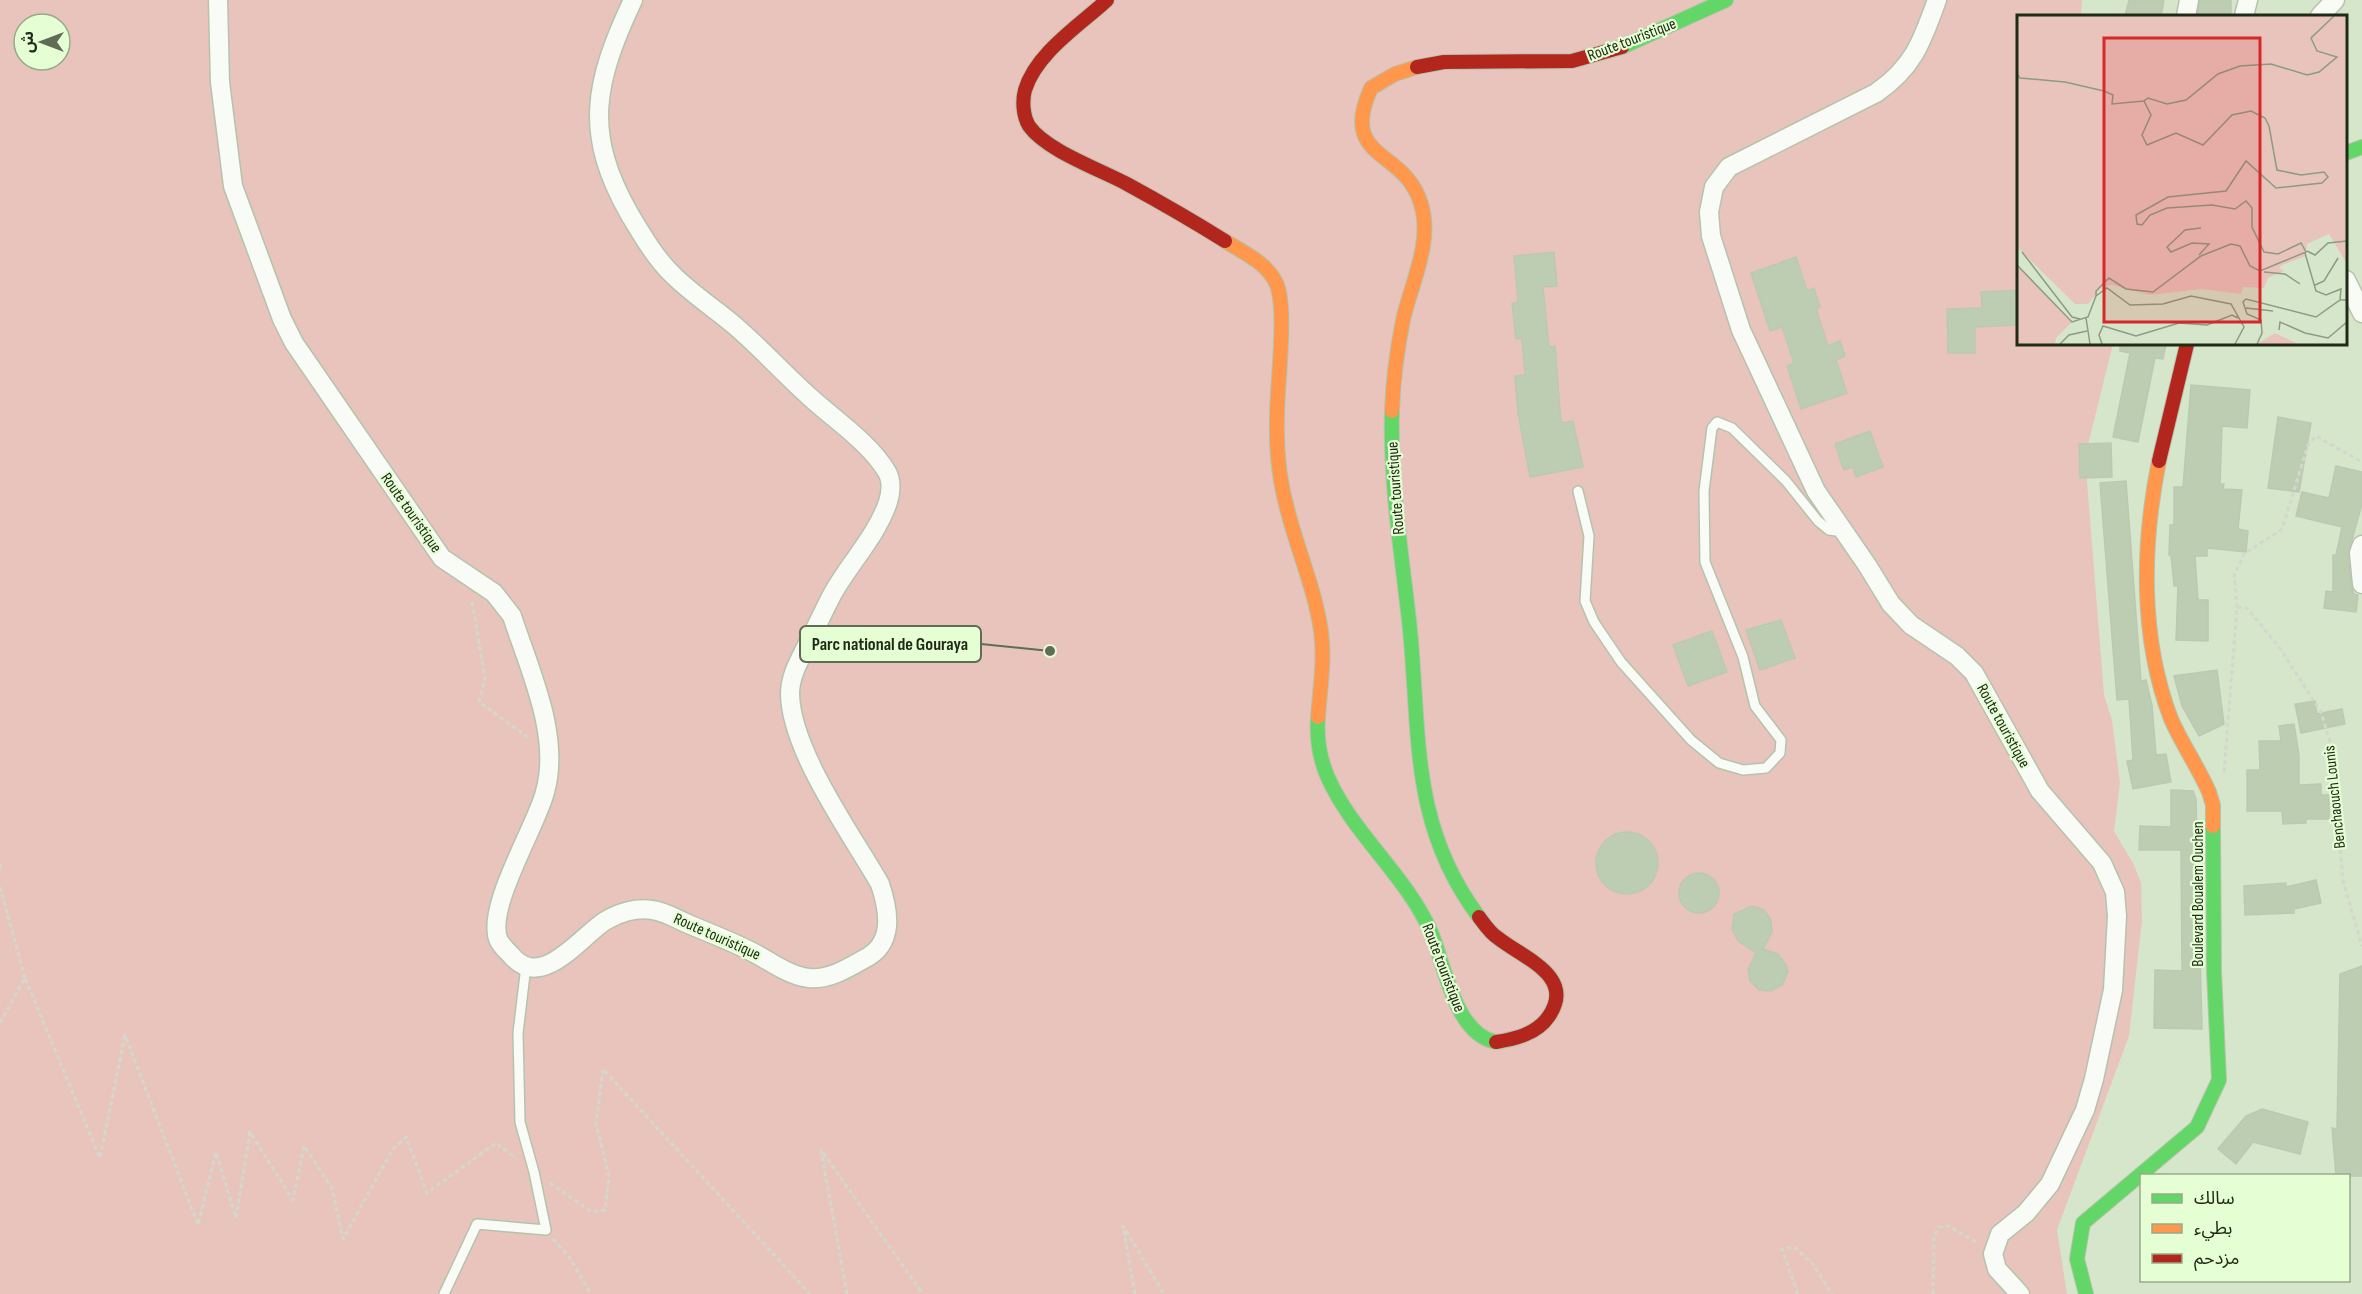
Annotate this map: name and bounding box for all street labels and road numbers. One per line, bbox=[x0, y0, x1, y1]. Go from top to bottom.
street label: Route touristique bbox=[1585, 14, 1679, 66]
street label: Route touristique bbox=[1383, 441, 1409, 535]
street label: Route touristique bbox=[376, 469, 446, 557]
street label: Route touristique bbox=[1972, 681, 2034, 771]
street label: Benchaouch Lounis bbox=[2320, 744, 2350, 849]
street label: Boulevard Boualem Ouchen bbox=[2189, 821, 2208, 967]
street label: Route touristique bbox=[671, 909, 763, 965]
street label: Route touristique bbox=[1417, 921, 1469, 1015]

